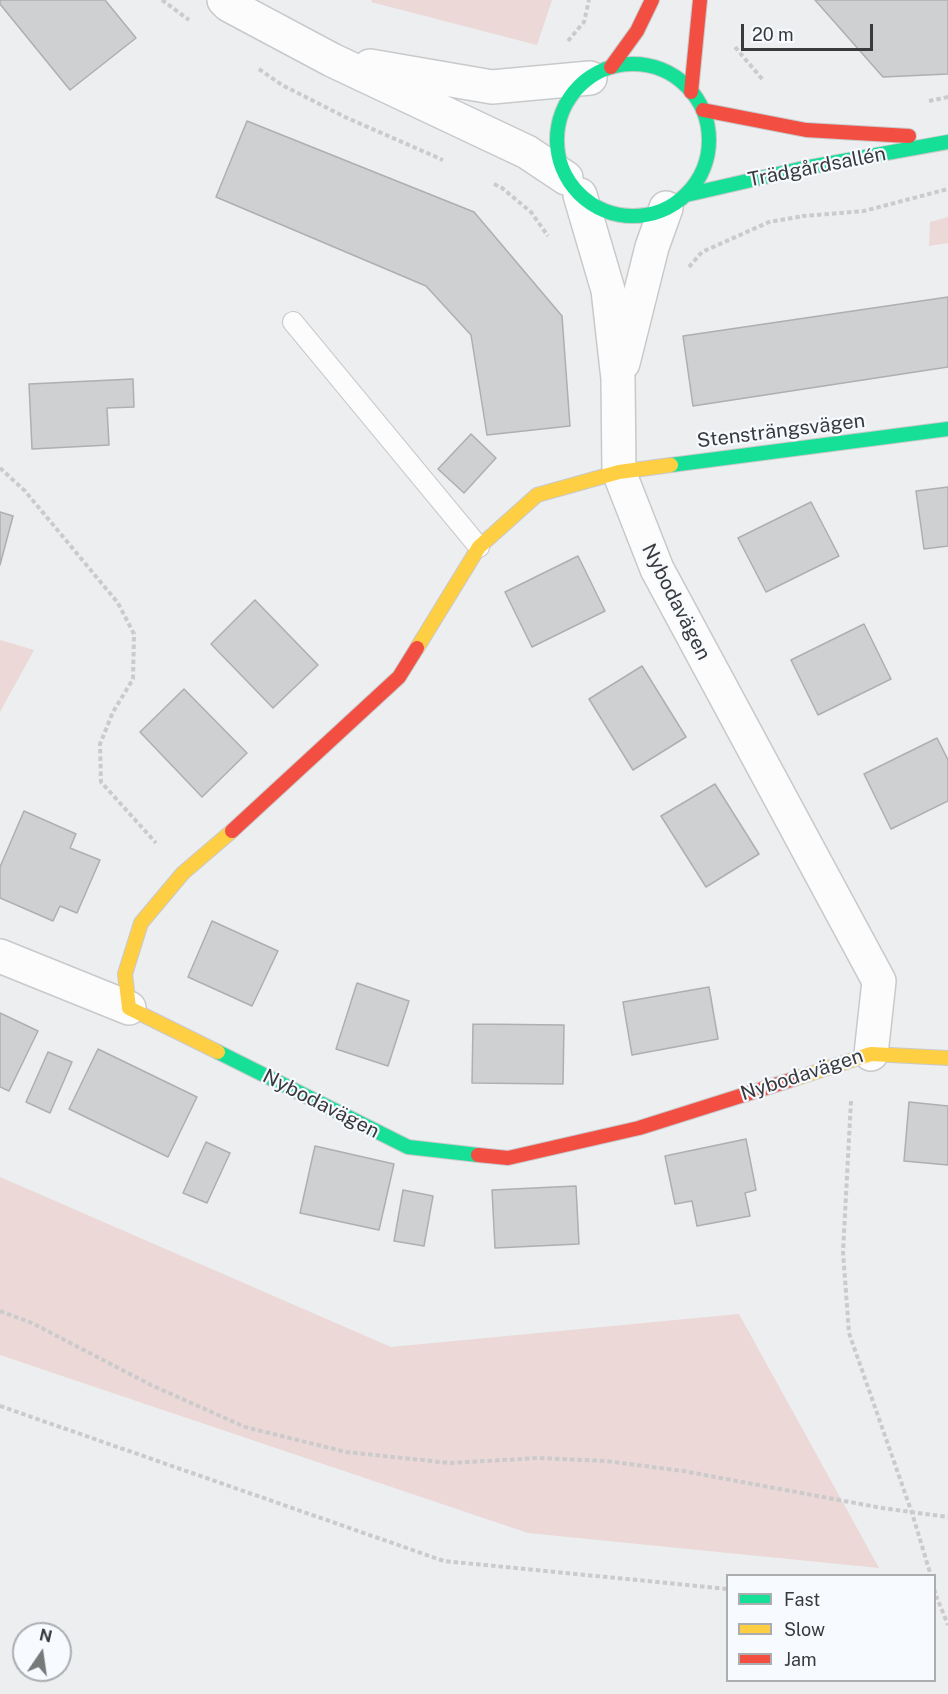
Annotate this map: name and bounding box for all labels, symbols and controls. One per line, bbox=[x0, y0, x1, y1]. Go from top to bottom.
scale bar bbox=[744, 12, 876, 50]
text: 20 m bbox=[752, 24, 794, 45]
street label: Trädgårdsallén bbox=[746, 142, 888, 192]
street label: Stensträngsvägen bbox=[696, 409, 866, 453]
street label: Nybodavägen bbox=[636, 540, 716, 664]
street label: Nybodavägen bbox=[738, 1044, 866, 1106]
street label: Nybodavägen bbox=[259, 1064, 383, 1144]
legend bbox=[726, 1574, 936, 1682]
text: Fast bbox=[784, 1589, 820, 1610]
text: Slow bbox=[784, 1619, 825, 1640]
north arrow bbox=[12, 1622, 72, 1682]
text: N bbox=[37, 1625, 54, 1647]
text: Jam bbox=[784, 1649, 817, 1670]

